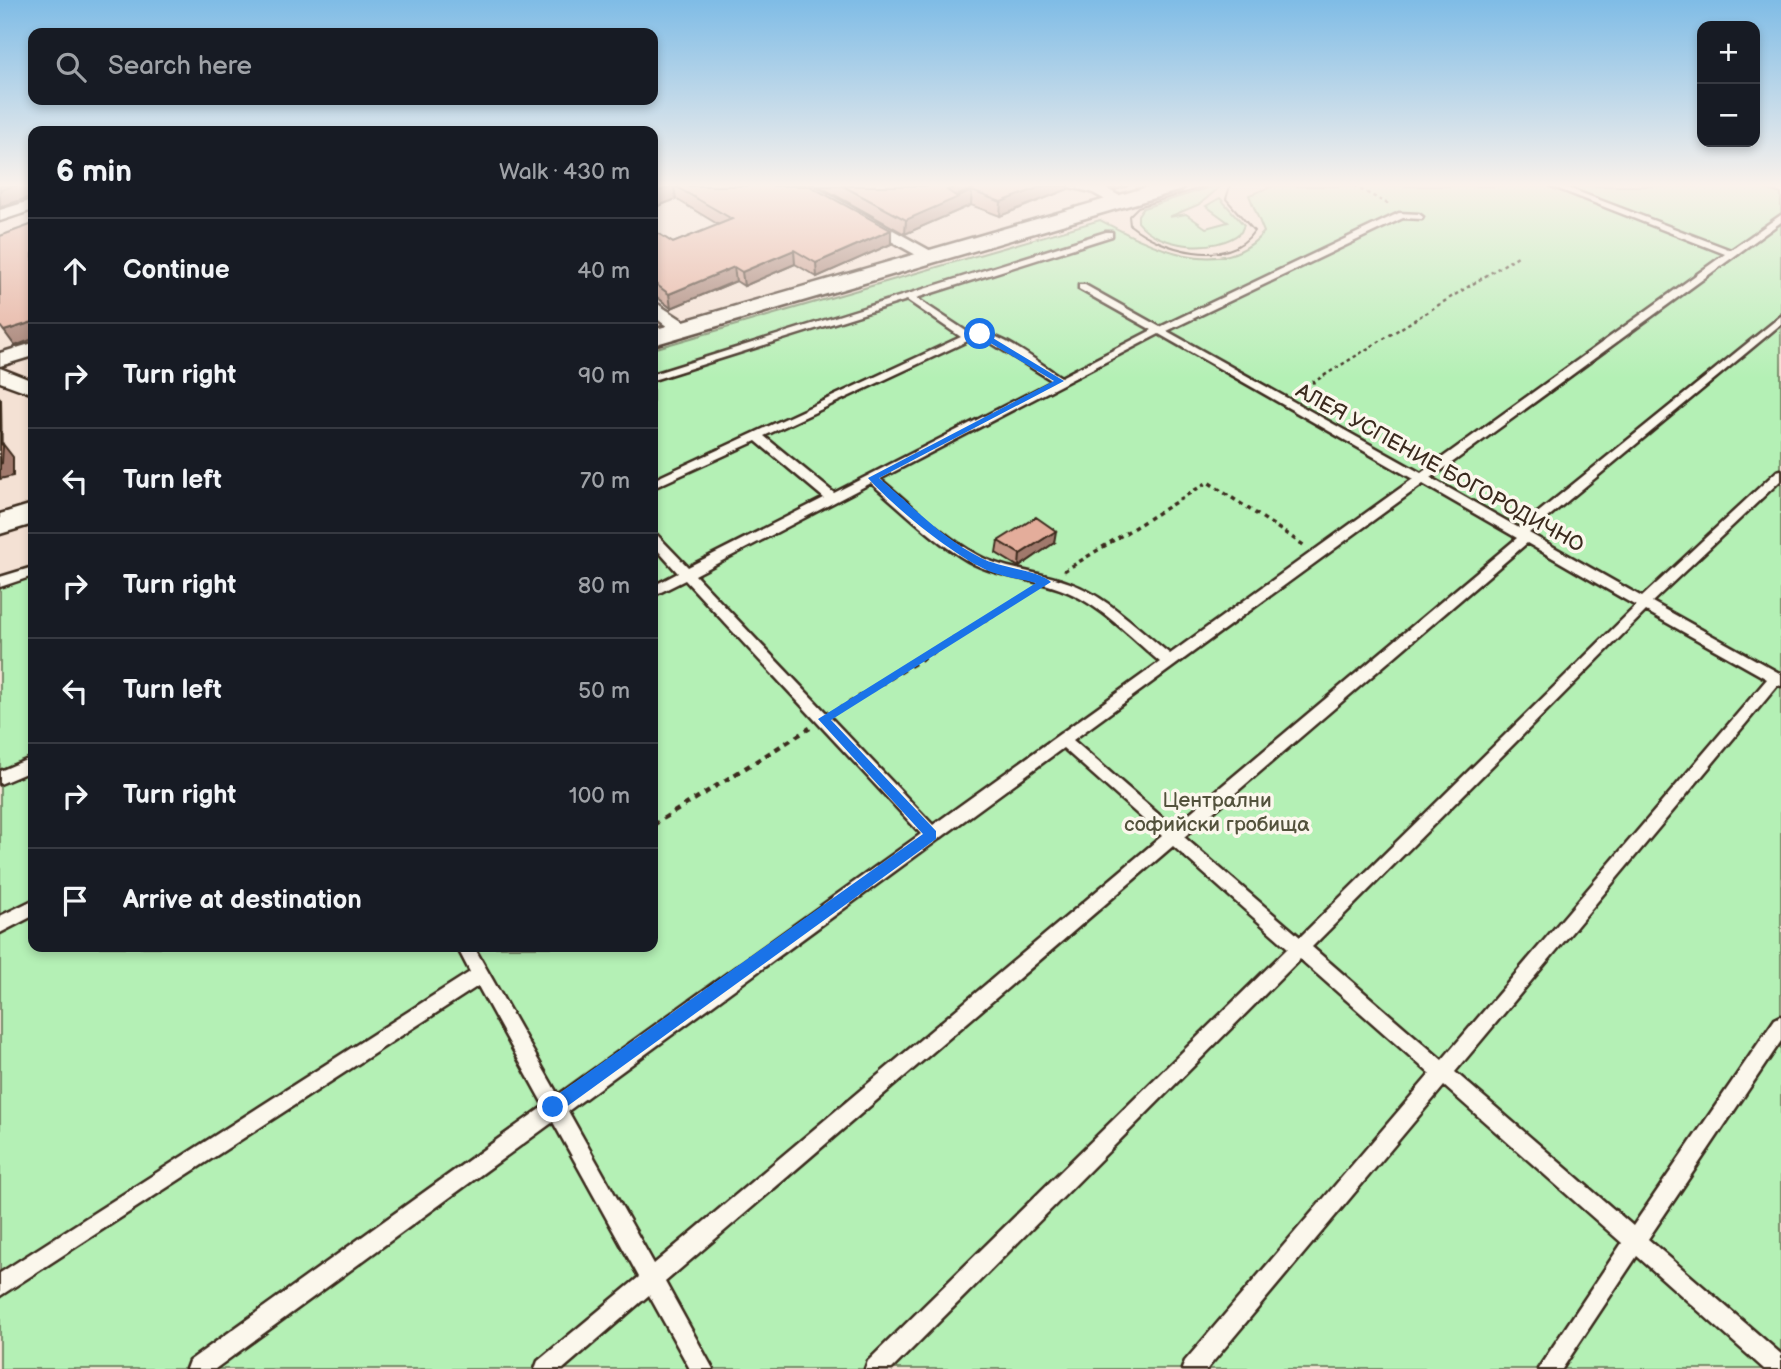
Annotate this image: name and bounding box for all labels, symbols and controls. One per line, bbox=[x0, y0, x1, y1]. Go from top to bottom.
map controls bbox=[1697, 21, 1760, 147]
button: + bbox=[1697, 21, 1760, 84]
search box bbox=[28, 28, 658, 105]
icon: search bbox=[52, 48, 90, 86]
text: Search here bbox=[108, 51, 252, 82]
button: − bbox=[1697, 84, 1760, 147]
text: 6 min bbox=[56, 154, 132, 190]
text: Walk · 430 m bbox=[499, 158, 630, 186]
icon: ahead bbox=[56, 252, 94, 290]
text: Continue bbox=[123, 255, 230, 286]
text: 40 m bbox=[577, 257, 630, 285]
route start bbox=[964, 318, 995, 349]
icon: right bbox=[56, 357, 94, 395]
text: Turn right bbox=[123, 360, 236, 391]
text: 90 m bbox=[578, 362, 630, 390]
street label: АЛЕЯ УСПЕНИЕ БОГОРОДИЧНО bbox=[1291, 378, 1588, 558]
icon: left bbox=[56, 462, 94, 500]
text: Turn left bbox=[123, 465, 222, 496]
text: 70 m bbox=[580, 467, 630, 495]
icon: right bbox=[56, 567, 94, 605]
text: Turn right bbox=[123, 570, 236, 601]
text: 80 m bbox=[578, 572, 630, 600]
icon: left bbox=[56, 672, 94, 710]
text: Turn left bbox=[123, 675, 222, 706]
text: 50 m bbox=[578, 677, 630, 705]
icon: right bbox=[56, 777, 94, 815]
text: Turn right bbox=[123, 780, 236, 811]
text: 100 m bbox=[569, 782, 630, 810]
park label: Централни софийски гробища bbox=[1124, 788, 1310, 837]
icon: arrive bbox=[56, 882, 94, 920]
text: Arrive at destination bbox=[123, 885, 362, 916]
route end bbox=[537, 1091, 568, 1122]

